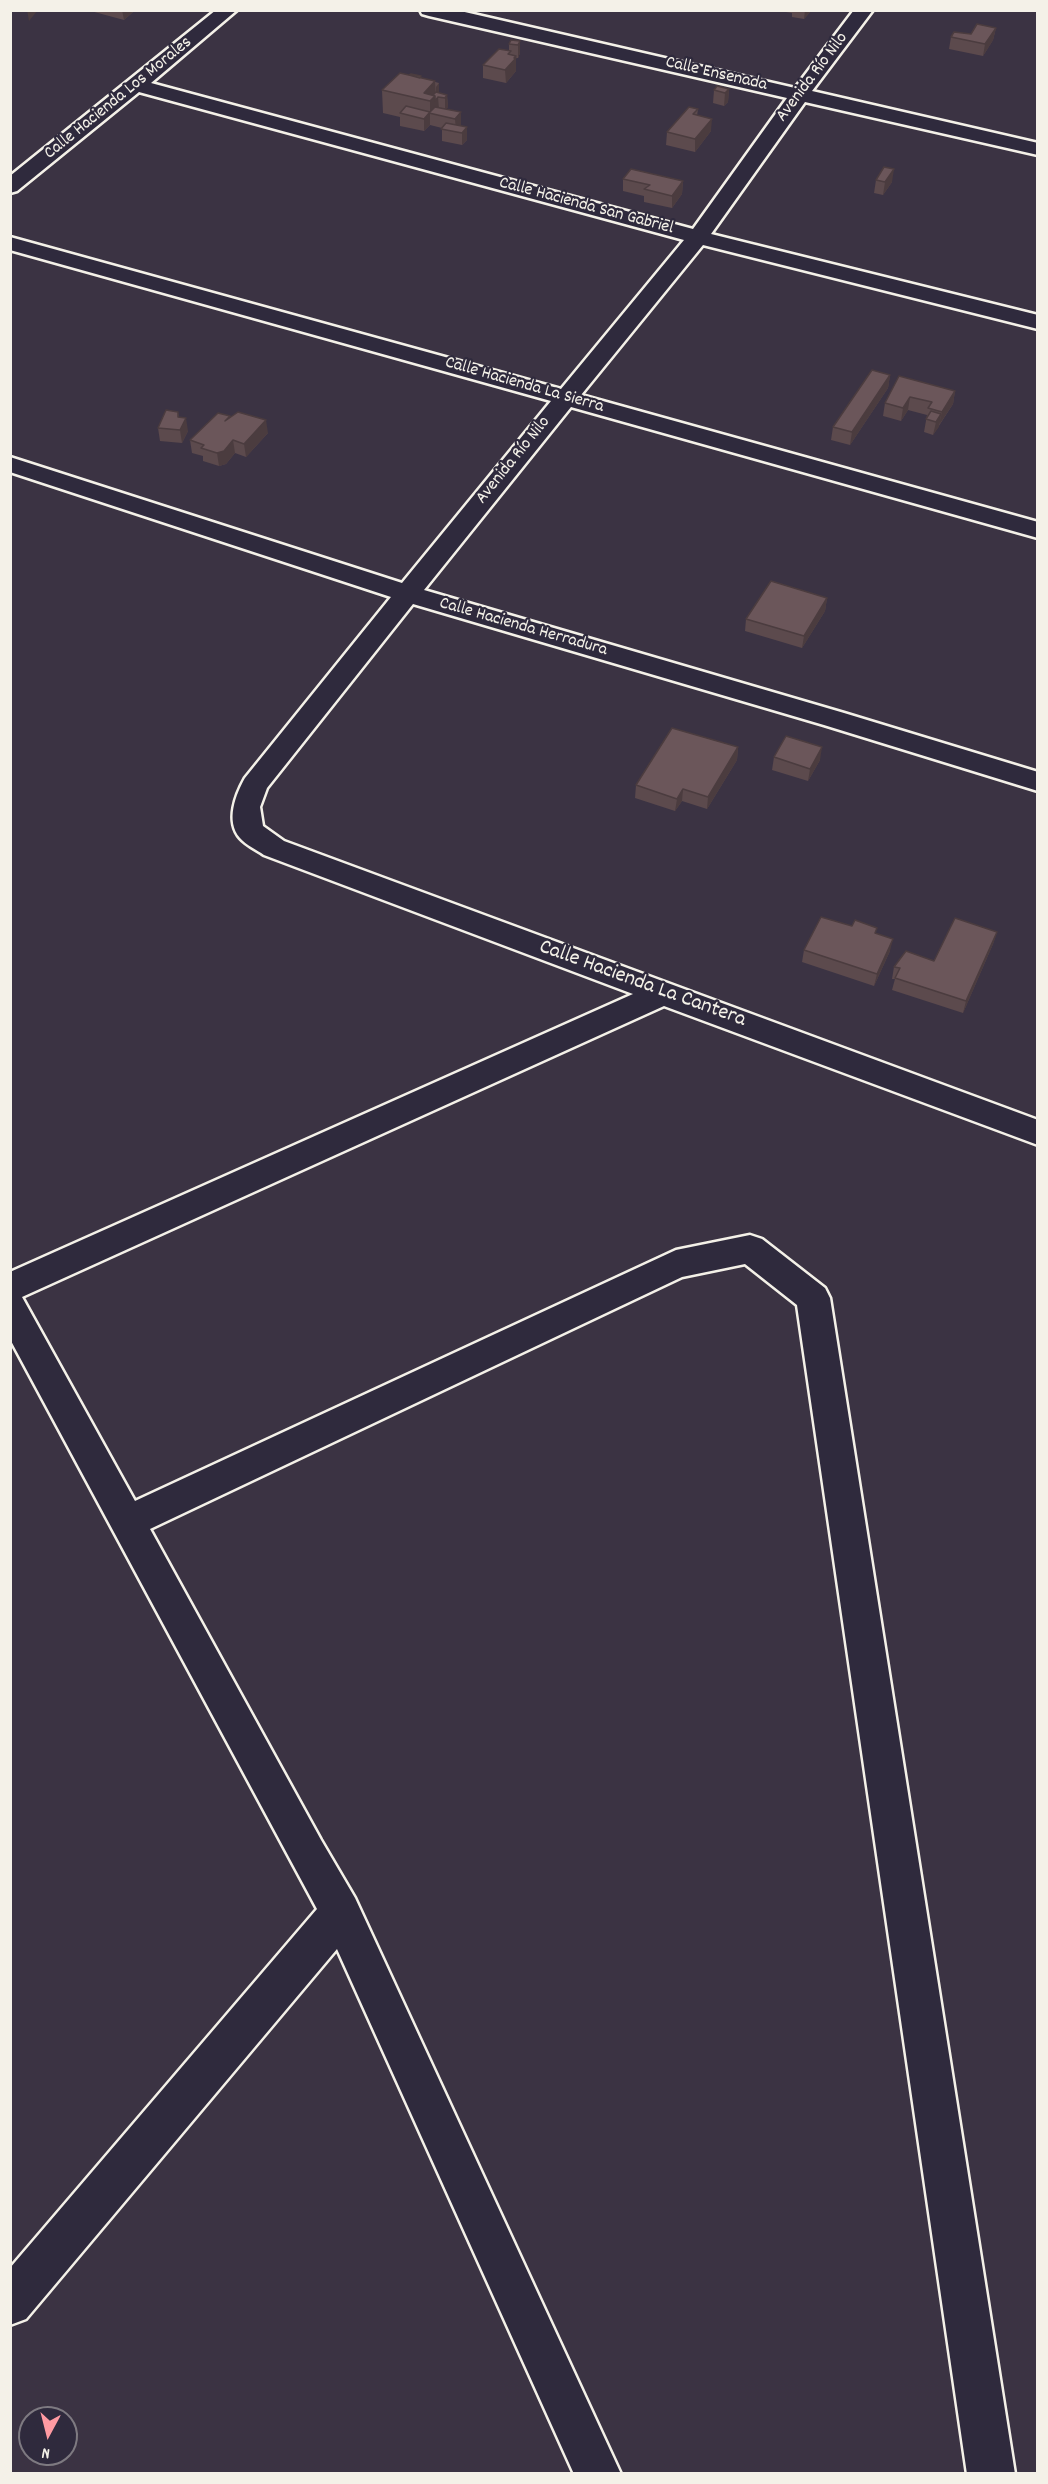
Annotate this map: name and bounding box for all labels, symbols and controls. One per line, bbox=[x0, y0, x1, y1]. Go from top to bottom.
street label: Avenida Río Nilo bbox=[772, 29, 854, 127]
street label: Calle Hacienda Los Morales bbox=[41, 33, 197, 165]
street label: Calle Ensenada bbox=[663, 53, 769, 97]
street label: Calle Hacienda San Gabriel bbox=[496, 173, 676, 241]
street label: Calle Hacienda La Sierra bbox=[442, 353, 606, 419]
street label: Avenida Río Nilo bbox=[472, 413, 556, 509]
street label: Calle Hacienda Herradura bbox=[437, 594, 609, 662]
street label: Calle Hacienda La Cantera bbox=[535, 935, 749, 1035]
north arrow bbox=[18, 2406, 78, 2466]
text: N bbox=[41, 2440, 51, 2464]

